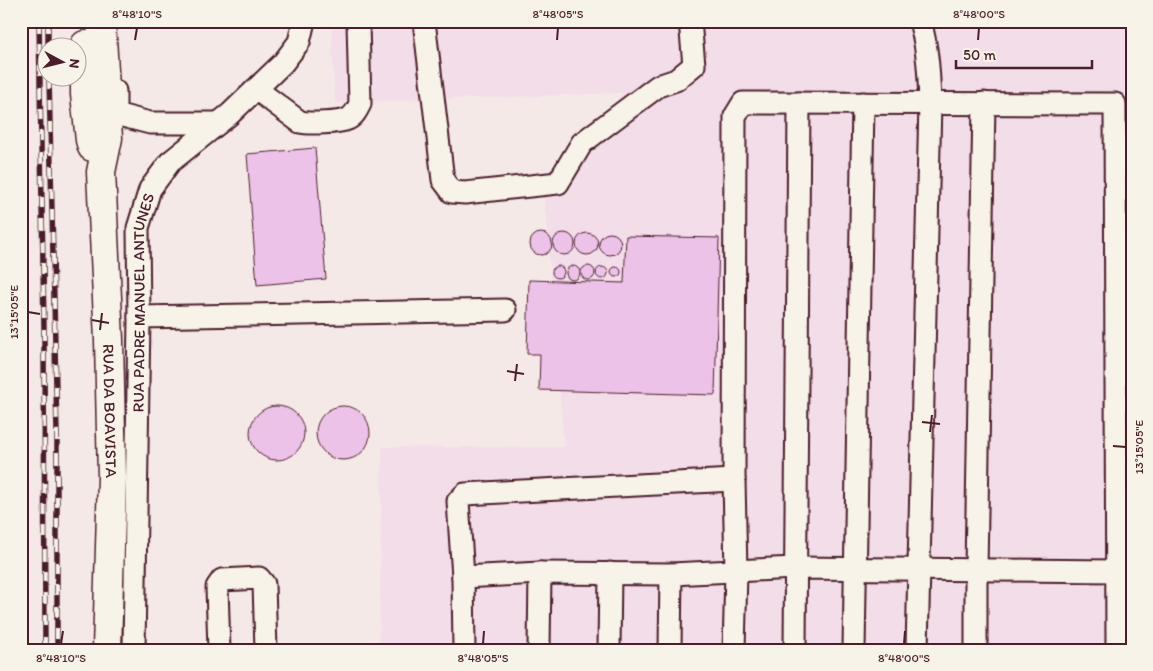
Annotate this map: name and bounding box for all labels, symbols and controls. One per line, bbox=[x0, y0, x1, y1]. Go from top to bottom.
text: 8°48'10"S bbox=[112, 7, 162, 21]
text: 8°48'05"S bbox=[533, 7, 584, 21]
text: 8°48'00"S bbox=[953, 7, 1005, 21]
north arrow bbox=[38, 38, 88, 88]
scale bar bbox=[956, 38, 1092, 70]
text: 50 m bbox=[963, 46, 996, 64]
text: N bbox=[65, 58, 83, 69]
street label: RUA PADRE MANUEL ANTUNES bbox=[128, 191, 158, 413]
text: 13°15'05"E bbox=[7, 284, 21, 339]
street label: RUA DA BOAVISTA bbox=[100, 344, 121, 478]
text: 13°15'05"E bbox=[1132, 419, 1146, 474]
text: 8°48'10"S bbox=[36, 651, 86, 665]
text: 8°48'05"S bbox=[458, 651, 509, 665]
text: 8°48'00"S bbox=[878, 651, 930, 665]

